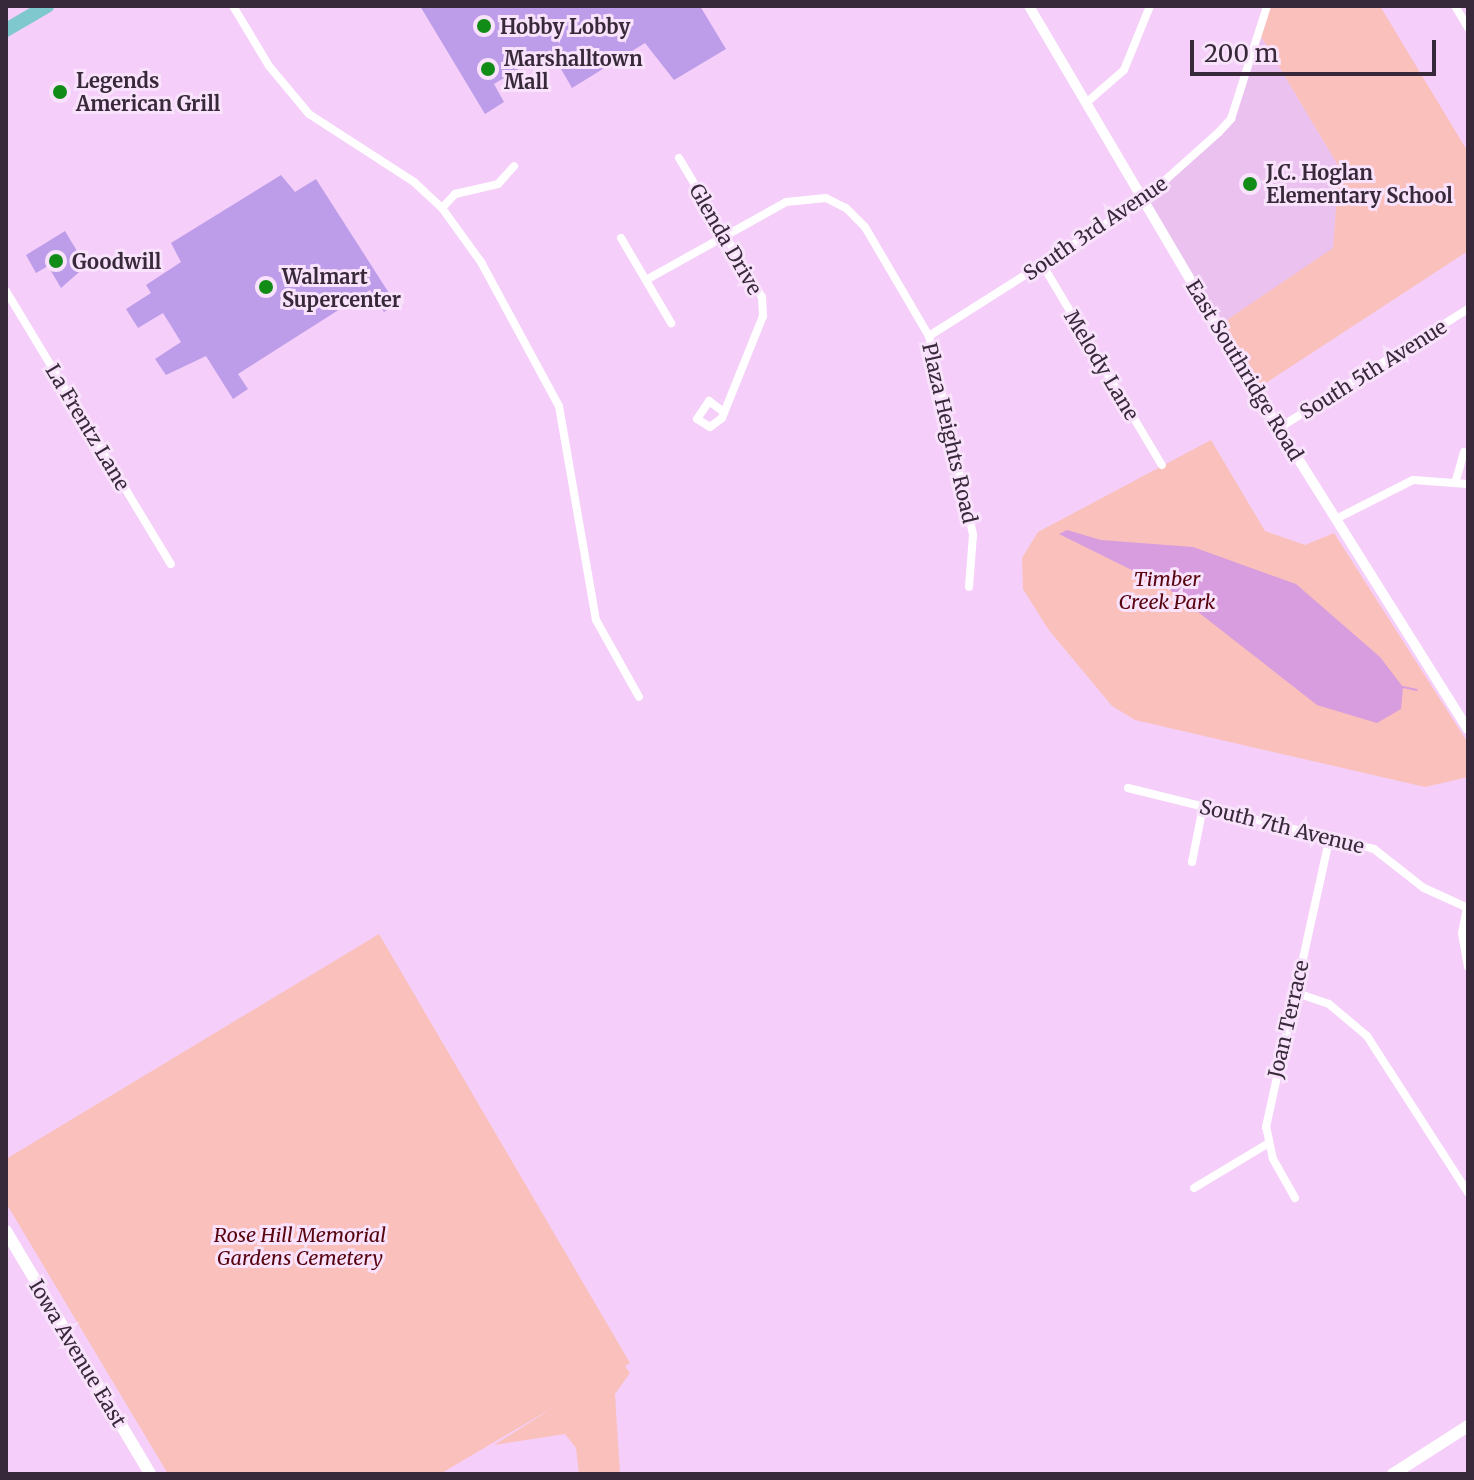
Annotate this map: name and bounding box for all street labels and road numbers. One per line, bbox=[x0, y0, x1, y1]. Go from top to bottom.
street label: South 3rd Avenue bbox=[1019, 171, 1171, 285]
street label: Glenda Drive bbox=[685, 179, 767, 299]
street label: East Southridge Road bbox=[1182, 275, 1308, 465]
street label: Melody Lane bbox=[1060, 306, 1144, 424]
street label: South 5th Avenue bbox=[1295, 314, 1451, 424]
street label: Plaza Heights Road bbox=[918, 340, 982, 526]
street label: La Frentz Lane bbox=[41, 360, 135, 494]
street label: South 7th Avenue bbox=[1197, 794, 1367, 858]
street label: Joan Terrace bbox=[1263, 958, 1313, 1080]
street label: Iowa Avenue East bbox=[25, 1275, 131, 1431]

